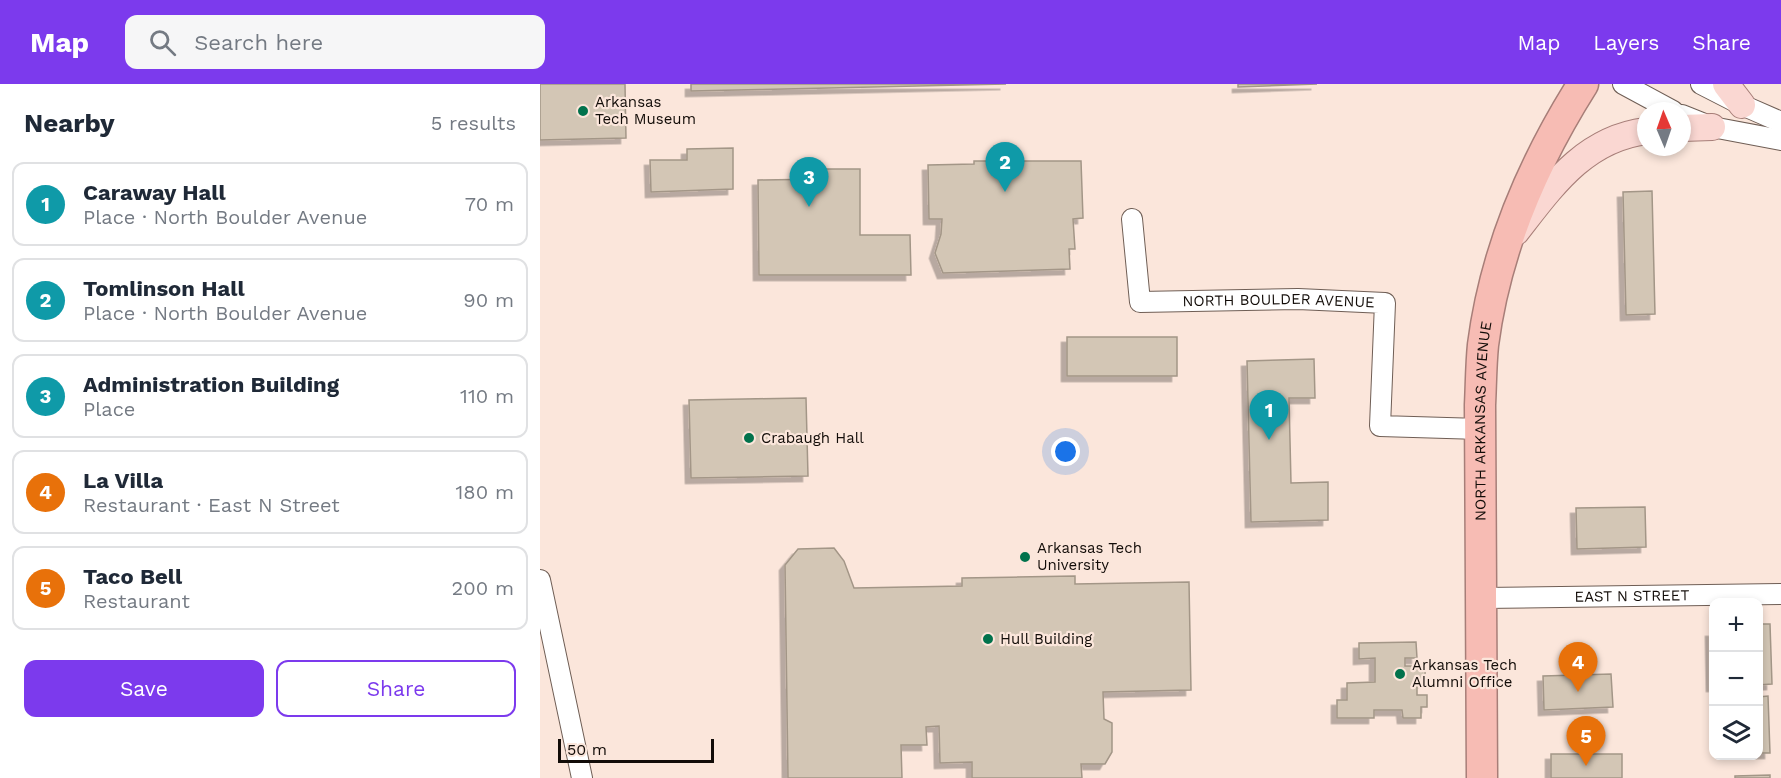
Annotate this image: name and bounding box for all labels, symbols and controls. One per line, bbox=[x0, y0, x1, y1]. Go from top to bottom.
search box bbox=[125, 15, 545, 69]
text: Map bbox=[30, 26, 89, 59]
icon: search bbox=[146, 26, 179, 59]
text: Search here bbox=[194, 30, 323, 55]
text: Map bbox=[1517, 30, 1560, 55]
text: Layers bbox=[1593, 30, 1659, 55]
text: Share bbox=[1692, 30, 1751, 55]
place label: Arkansas Tech Museum bbox=[595, 93, 696, 128]
north arrow bbox=[1637, 102, 1691, 156]
marker: Arkansas Tech Museum bbox=[576, 104, 590, 118]
text: Nearby bbox=[24, 108, 115, 138]
text: 5 results bbox=[431, 111, 516, 135]
pin: 2 bbox=[986, 142, 1024, 192]
pin: 3 bbox=[790, 158, 828, 207]
text: Caraway Hall bbox=[83, 180, 226, 205]
text: 1 bbox=[41, 192, 50, 216]
text: 70 m bbox=[465, 192, 514, 216]
text: Place · North Boulder Avenue bbox=[83, 205, 367, 229]
text: Tomlinson Hall bbox=[83, 276, 245, 301]
text: 2 bbox=[40, 288, 51, 312]
text: 90 m bbox=[463, 288, 514, 312]
street label: NORTH BOULDER AVENUE bbox=[1182, 290, 1375, 312]
text: Place · North Boulder Avenue bbox=[83, 301, 367, 325]
street label: NORTH ARKANSAS AVENUE bbox=[1471, 320, 1495, 521]
text: Administration Building bbox=[83, 372, 339, 397]
text: 3 bbox=[40, 384, 51, 408]
text: 110 m bbox=[460, 384, 514, 408]
pin: 1 bbox=[1250, 390, 1288, 440]
text: Place bbox=[83, 397, 135, 421]
place label: Crabaugh Hall bbox=[761, 429, 864, 447]
marker: Crabaugh Hall bbox=[742, 431, 756, 445]
your location bbox=[1051, 437, 1080, 466]
text: La Villa bbox=[83, 468, 163, 493]
text: 4 bbox=[39, 480, 52, 504]
text: 180 m bbox=[456, 480, 514, 504]
text: Restaurant · East N Street bbox=[83, 493, 340, 517]
place label: Arkansas Tech University bbox=[1037, 539, 1142, 574]
marker: Arkansas Tech University bbox=[1018, 550, 1032, 564]
text: Taco Bell bbox=[83, 564, 182, 589]
text: 5 bbox=[40, 576, 51, 600]
text: 200 m bbox=[452, 576, 514, 600]
street label: EAST N STREET bbox=[1574, 586, 1690, 606]
text: Restaurant bbox=[83, 589, 190, 613]
map controls bbox=[1709, 598, 1763, 760]
button: + bbox=[1709, 598, 1763, 652]
place label: Hull Building bbox=[1000, 630, 1092, 648]
marker: Hull Building bbox=[981, 632, 995, 646]
pin: 4 bbox=[1558, 642, 1598, 692]
button: − bbox=[1709, 652, 1763, 706]
place label: Arkansas Tech Alumni Office bbox=[1412, 656, 1517, 691]
button: Save bbox=[24, 660, 264, 717]
button: Share bbox=[276, 660, 516, 717]
marker: Arkansas Tech Alumni Office bbox=[1393, 667, 1407, 681]
button: layers bbox=[1709, 706, 1763, 760]
pin: 5 bbox=[1566, 716, 1606, 766]
scale bar bbox=[558, 736, 714, 764]
text: 50 m bbox=[567, 740, 607, 759]

